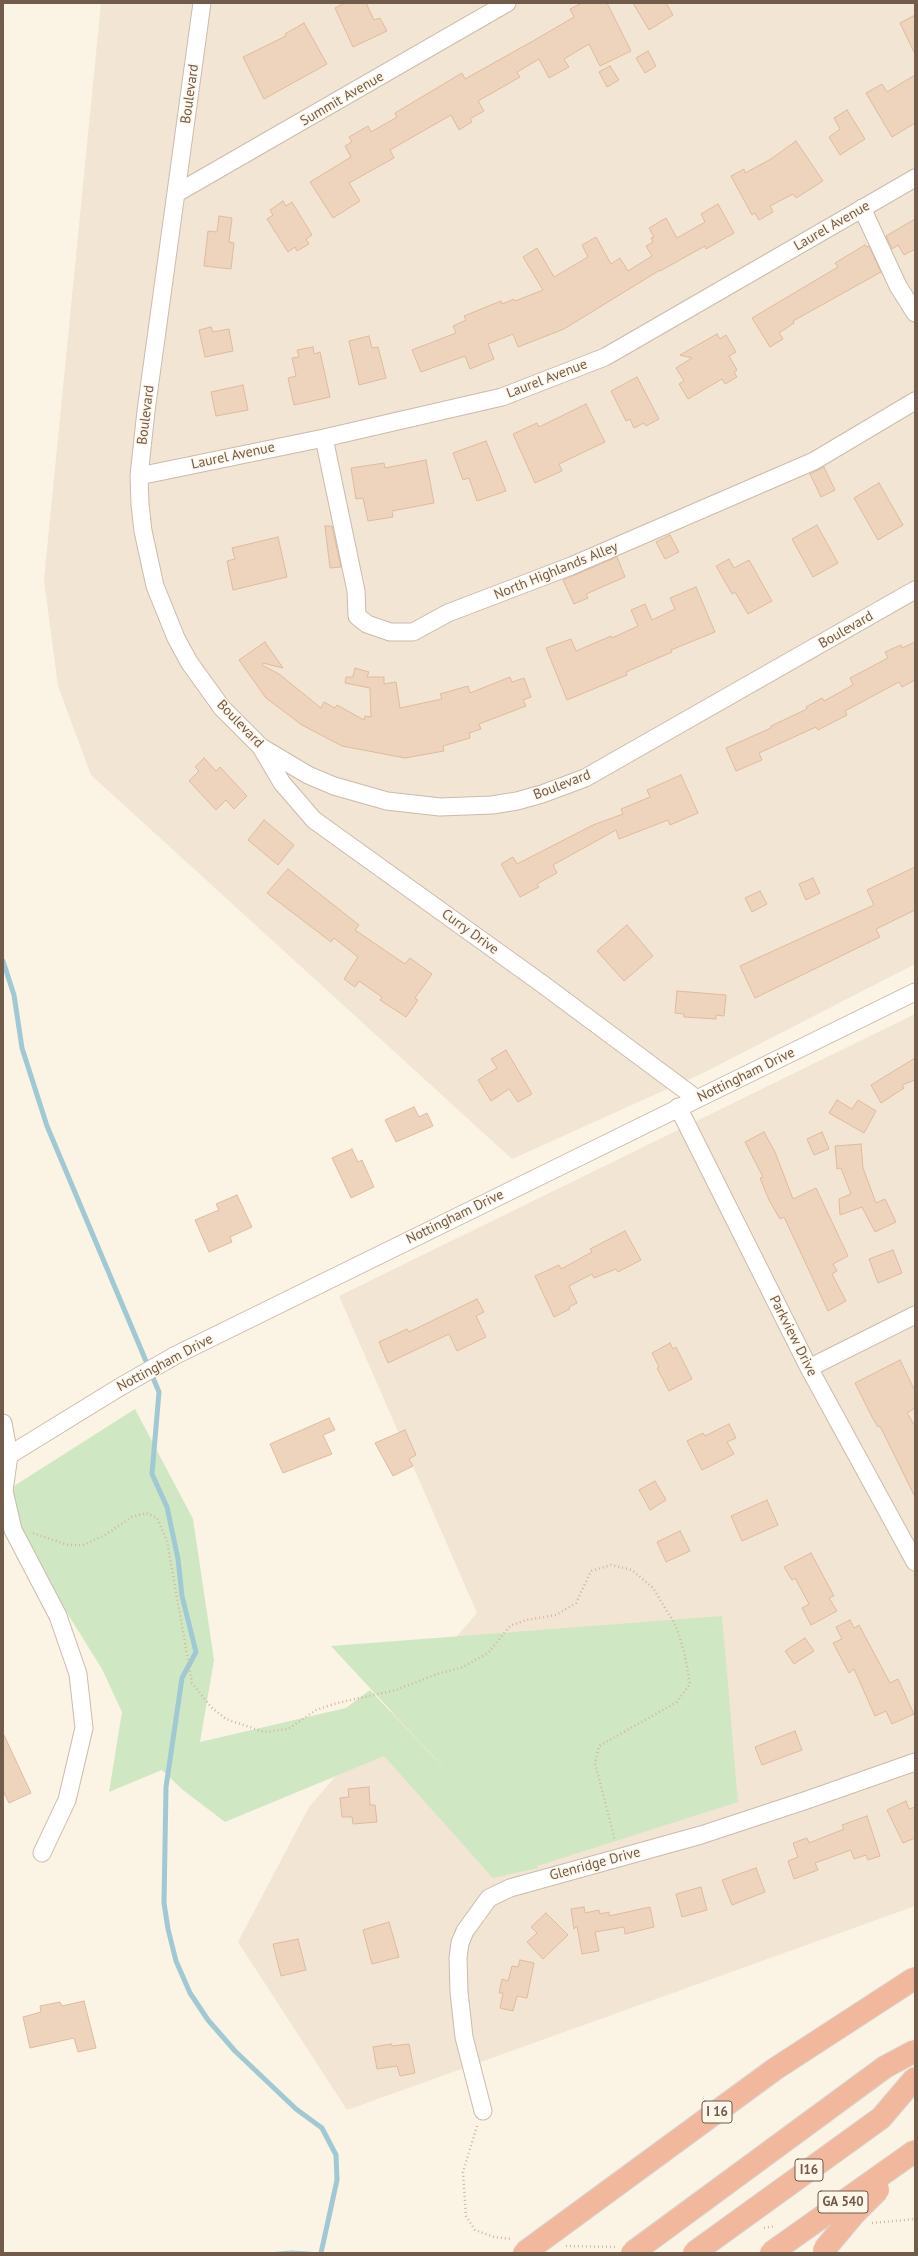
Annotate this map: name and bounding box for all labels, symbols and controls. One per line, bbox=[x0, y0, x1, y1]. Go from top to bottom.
street label: Boulevard bbox=[177, 63, 203, 125]
street label: Summit Avenue bbox=[297, 68, 387, 130]
street label: Laurel Avenue bbox=[791, 198, 873, 254]
street label: Laurel Avenue bbox=[504, 356, 590, 402]
street label: Boulevard bbox=[134, 384, 158, 446]
street label: Laurel Avenue bbox=[190, 439, 276, 473]
street label: North Highlands Alley bbox=[492, 538, 620, 604]
street label: Boulevard bbox=[816, 608, 876, 652]
street label: Boulevard bbox=[213, 697, 267, 751]
street label: Boulevard bbox=[531, 766, 593, 804]
street label: Curry Drive bbox=[438, 906, 502, 958]
street label: Nottingham Drive bbox=[694, 1044, 798, 1106]
street label: Nottingham Drive bbox=[403, 1186, 507, 1248]
street label: Parkview Drive bbox=[765, 1293, 821, 1379]
street label: Nottingham Drive bbox=[114, 1331, 216, 1395]
street label: Glenridge Drive bbox=[548, 1844, 642, 1884]
road number: I 16 bbox=[702, 2101, 732, 2123]
road number: I16 bbox=[795, 2159, 823, 2181]
road number: GA 540 bbox=[818, 2191, 868, 2213]

